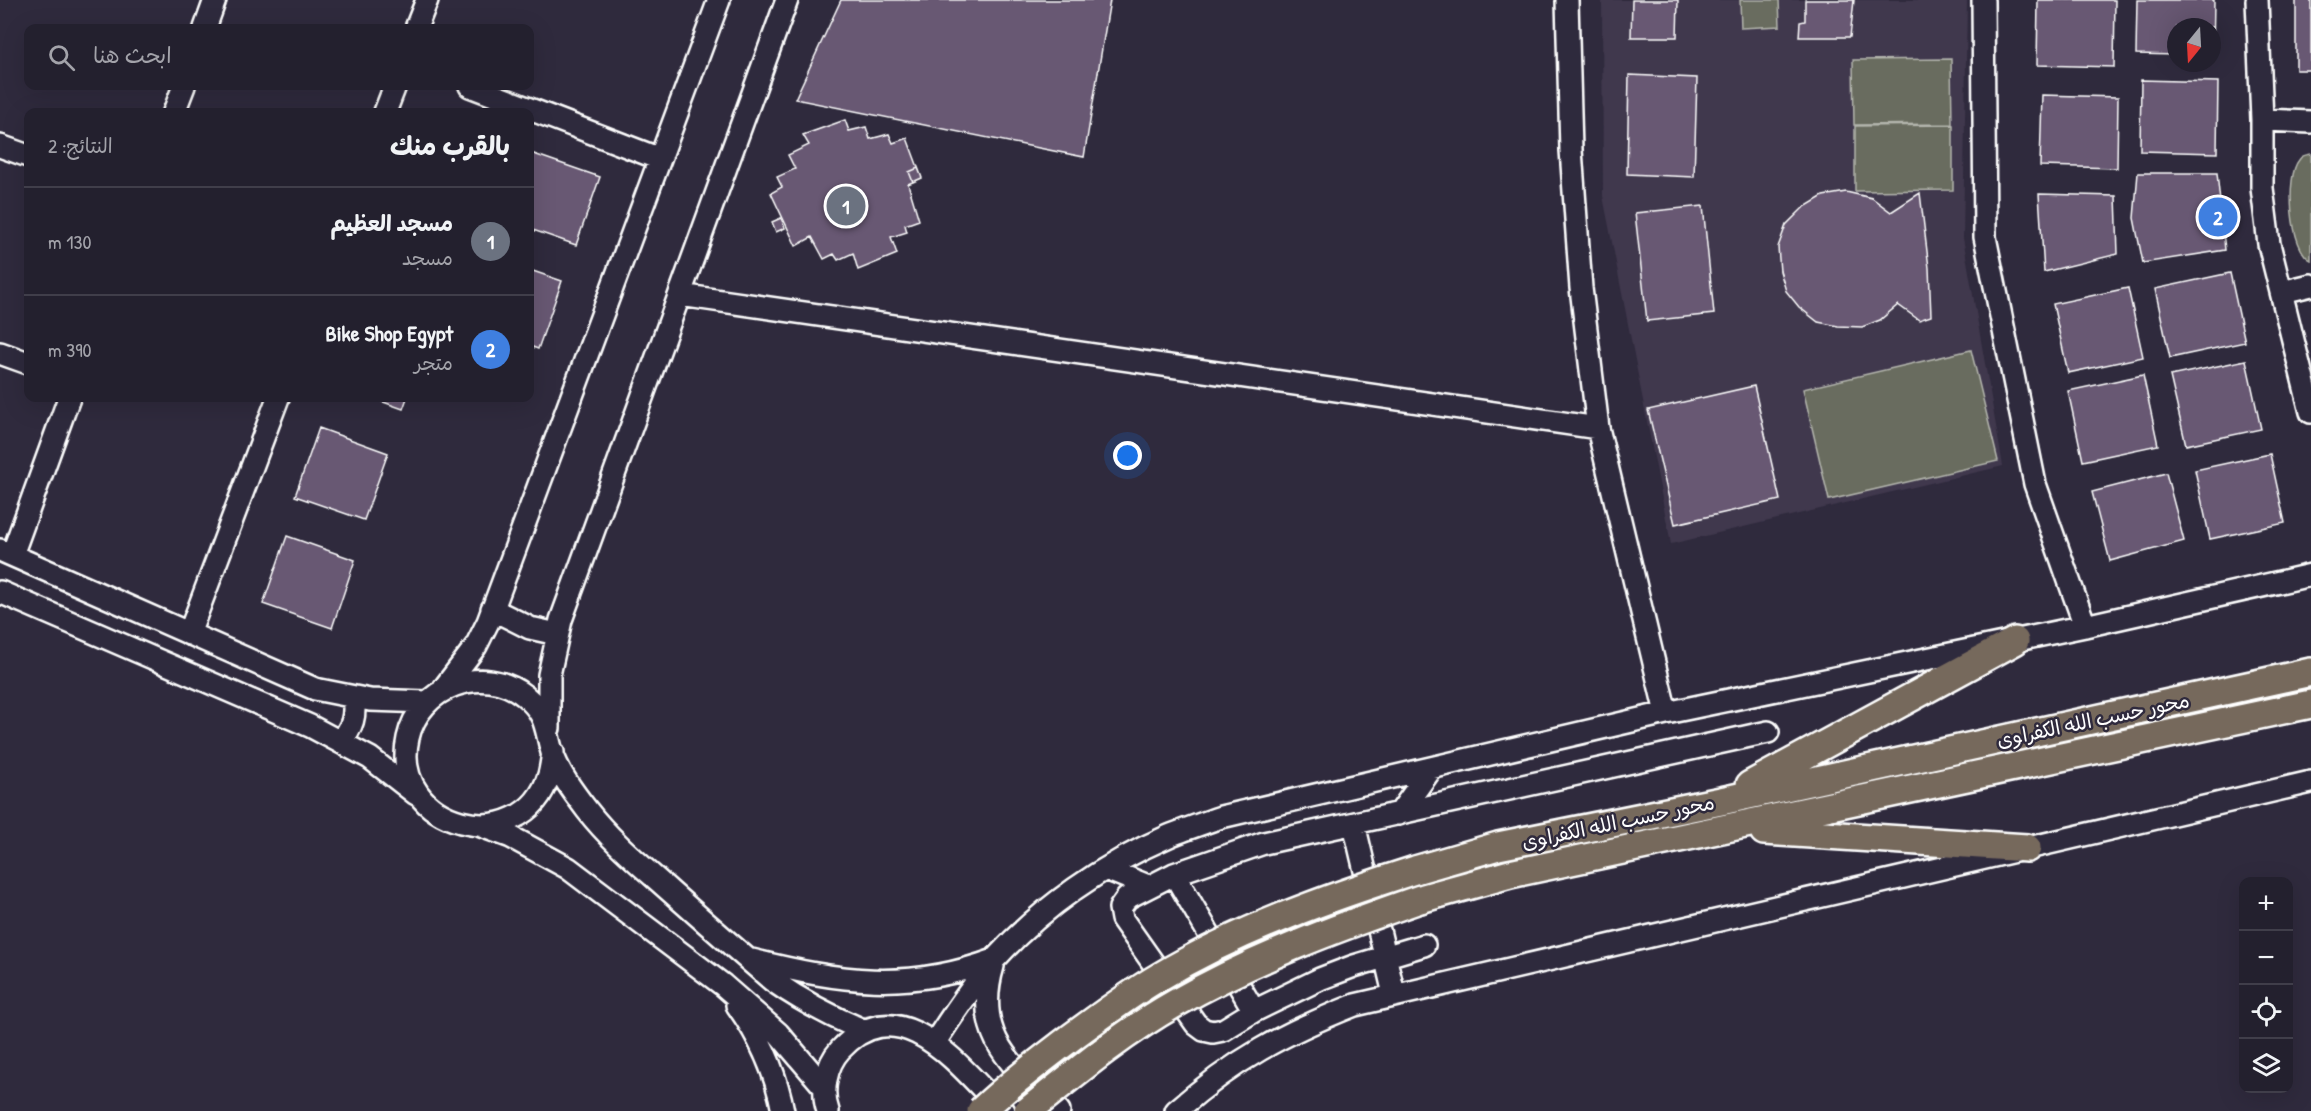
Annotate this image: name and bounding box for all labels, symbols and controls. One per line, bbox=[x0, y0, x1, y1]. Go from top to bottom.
north arrow bbox=[2167, 18, 2221, 72]
search box bbox=[24, 24, 534, 90]
text: ابحث هنا bbox=[93, 40, 172, 70]
icon: search bbox=[45, 41, 78, 74]
text: بالقرب منك bbox=[390, 128, 510, 163]
text: النتائج: 2 bbox=[48, 132, 113, 159]
pin: 1 bbox=[826, 184, 866, 228]
pin: 2 bbox=[2198, 194, 2238, 240]
text: مسجد العظيم bbox=[330, 208, 453, 238]
text: 130 m bbox=[48, 228, 91, 255]
text: 1 bbox=[487, 228, 494, 255]
text: مسجد bbox=[402, 244, 453, 271]
text: Bike Shop Egypt bbox=[325, 318, 453, 348]
text: 390 m bbox=[48, 336, 91, 363]
text: 2 bbox=[486, 336, 495, 363]
text: متجر bbox=[414, 349, 453, 376]
your location bbox=[1113, 441, 1142, 470]
street label: محور حسب الله الكفراوى bbox=[1994, 686, 2192, 753]
street label: محور حسب الله الكفراوى bbox=[1519, 788, 1717, 855]
map controls bbox=[2239, 877, 2293, 1093]
button: + bbox=[2239, 877, 2293, 931]
button: − bbox=[2239, 931, 2293, 985]
button: locate bbox=[2239, 985, 2293, 1039]
button: layers bbox=[2239, 1039, 2293, 1093]

